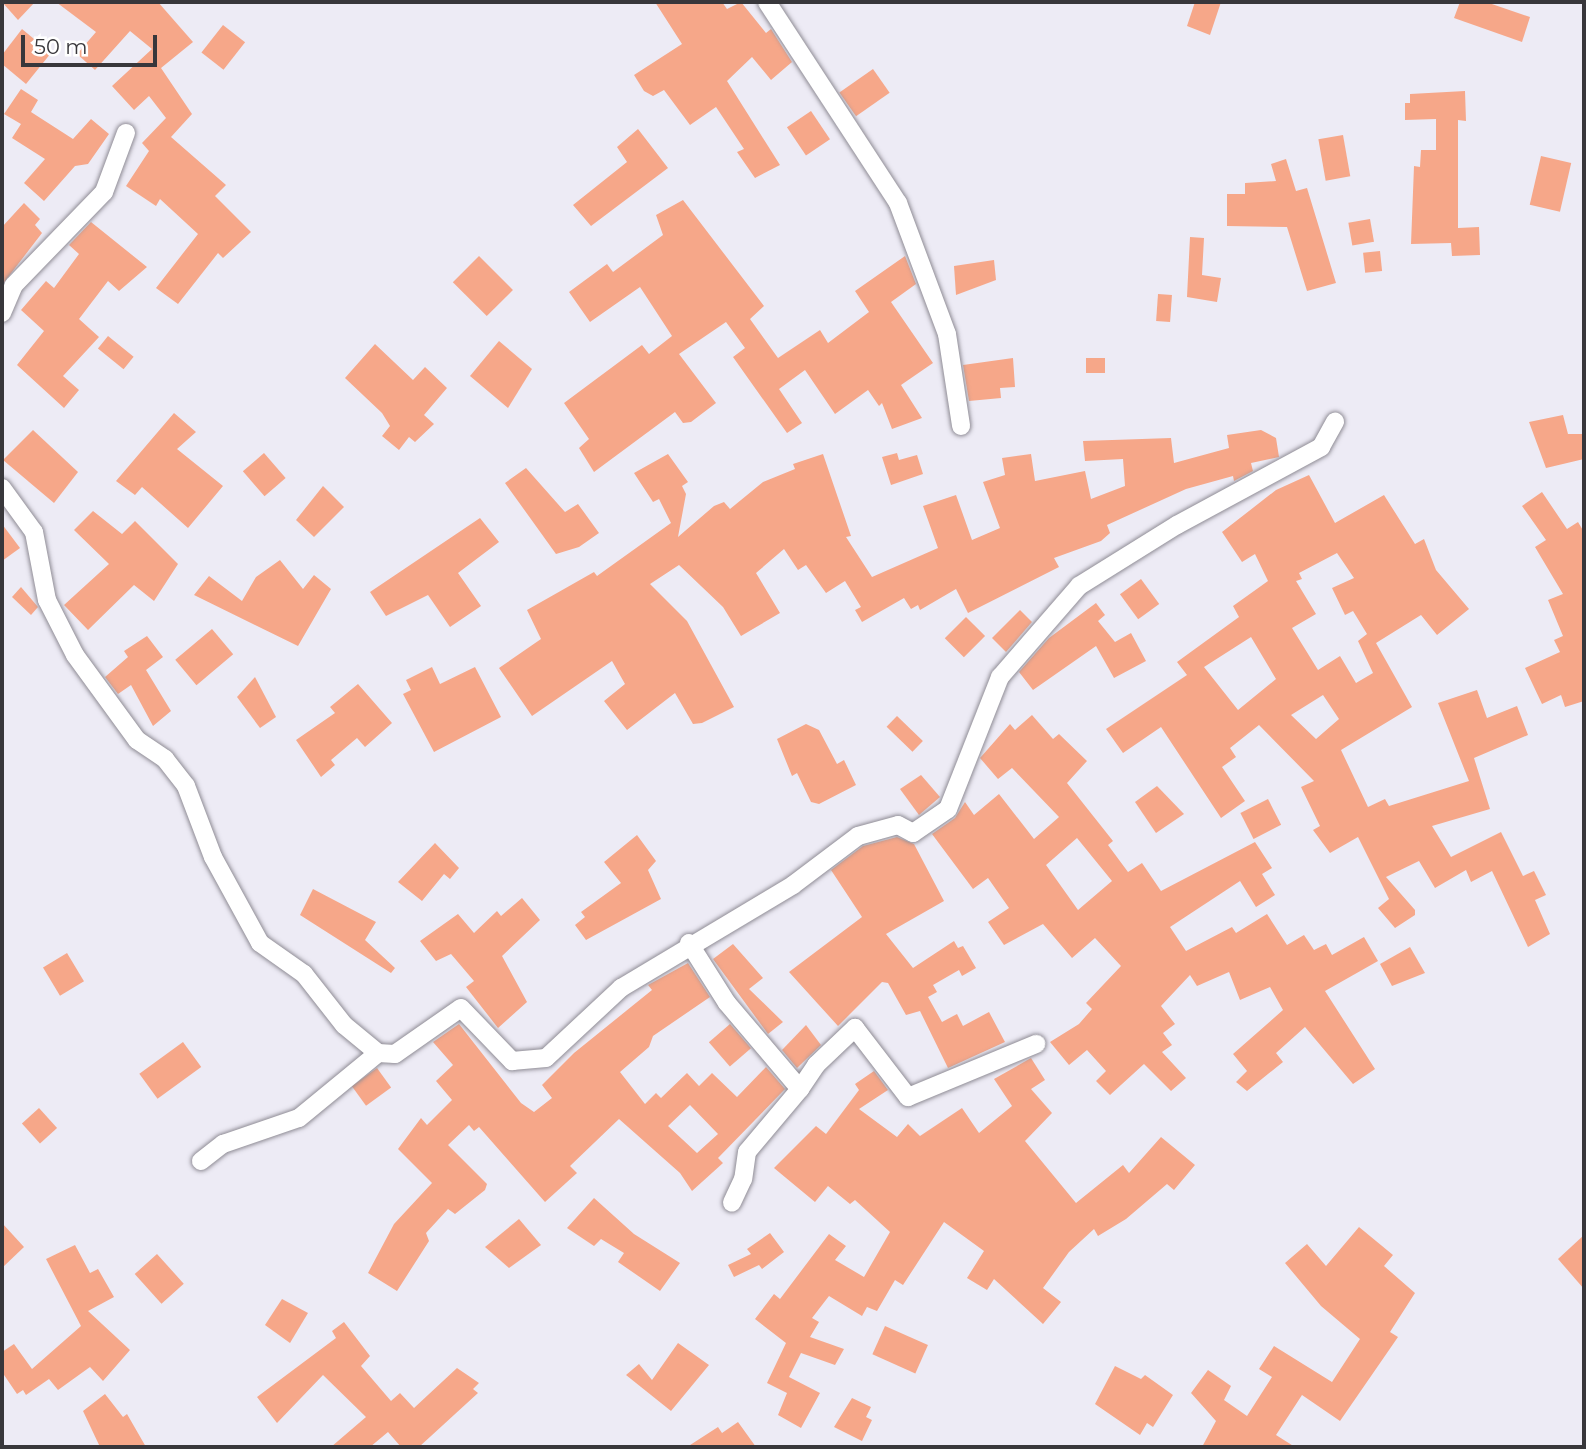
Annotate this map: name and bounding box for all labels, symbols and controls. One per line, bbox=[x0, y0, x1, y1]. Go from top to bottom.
scale bar bbox=[24, 21, 161, 65]
text: 50 m bbox=[34, 34, 88, 59]

